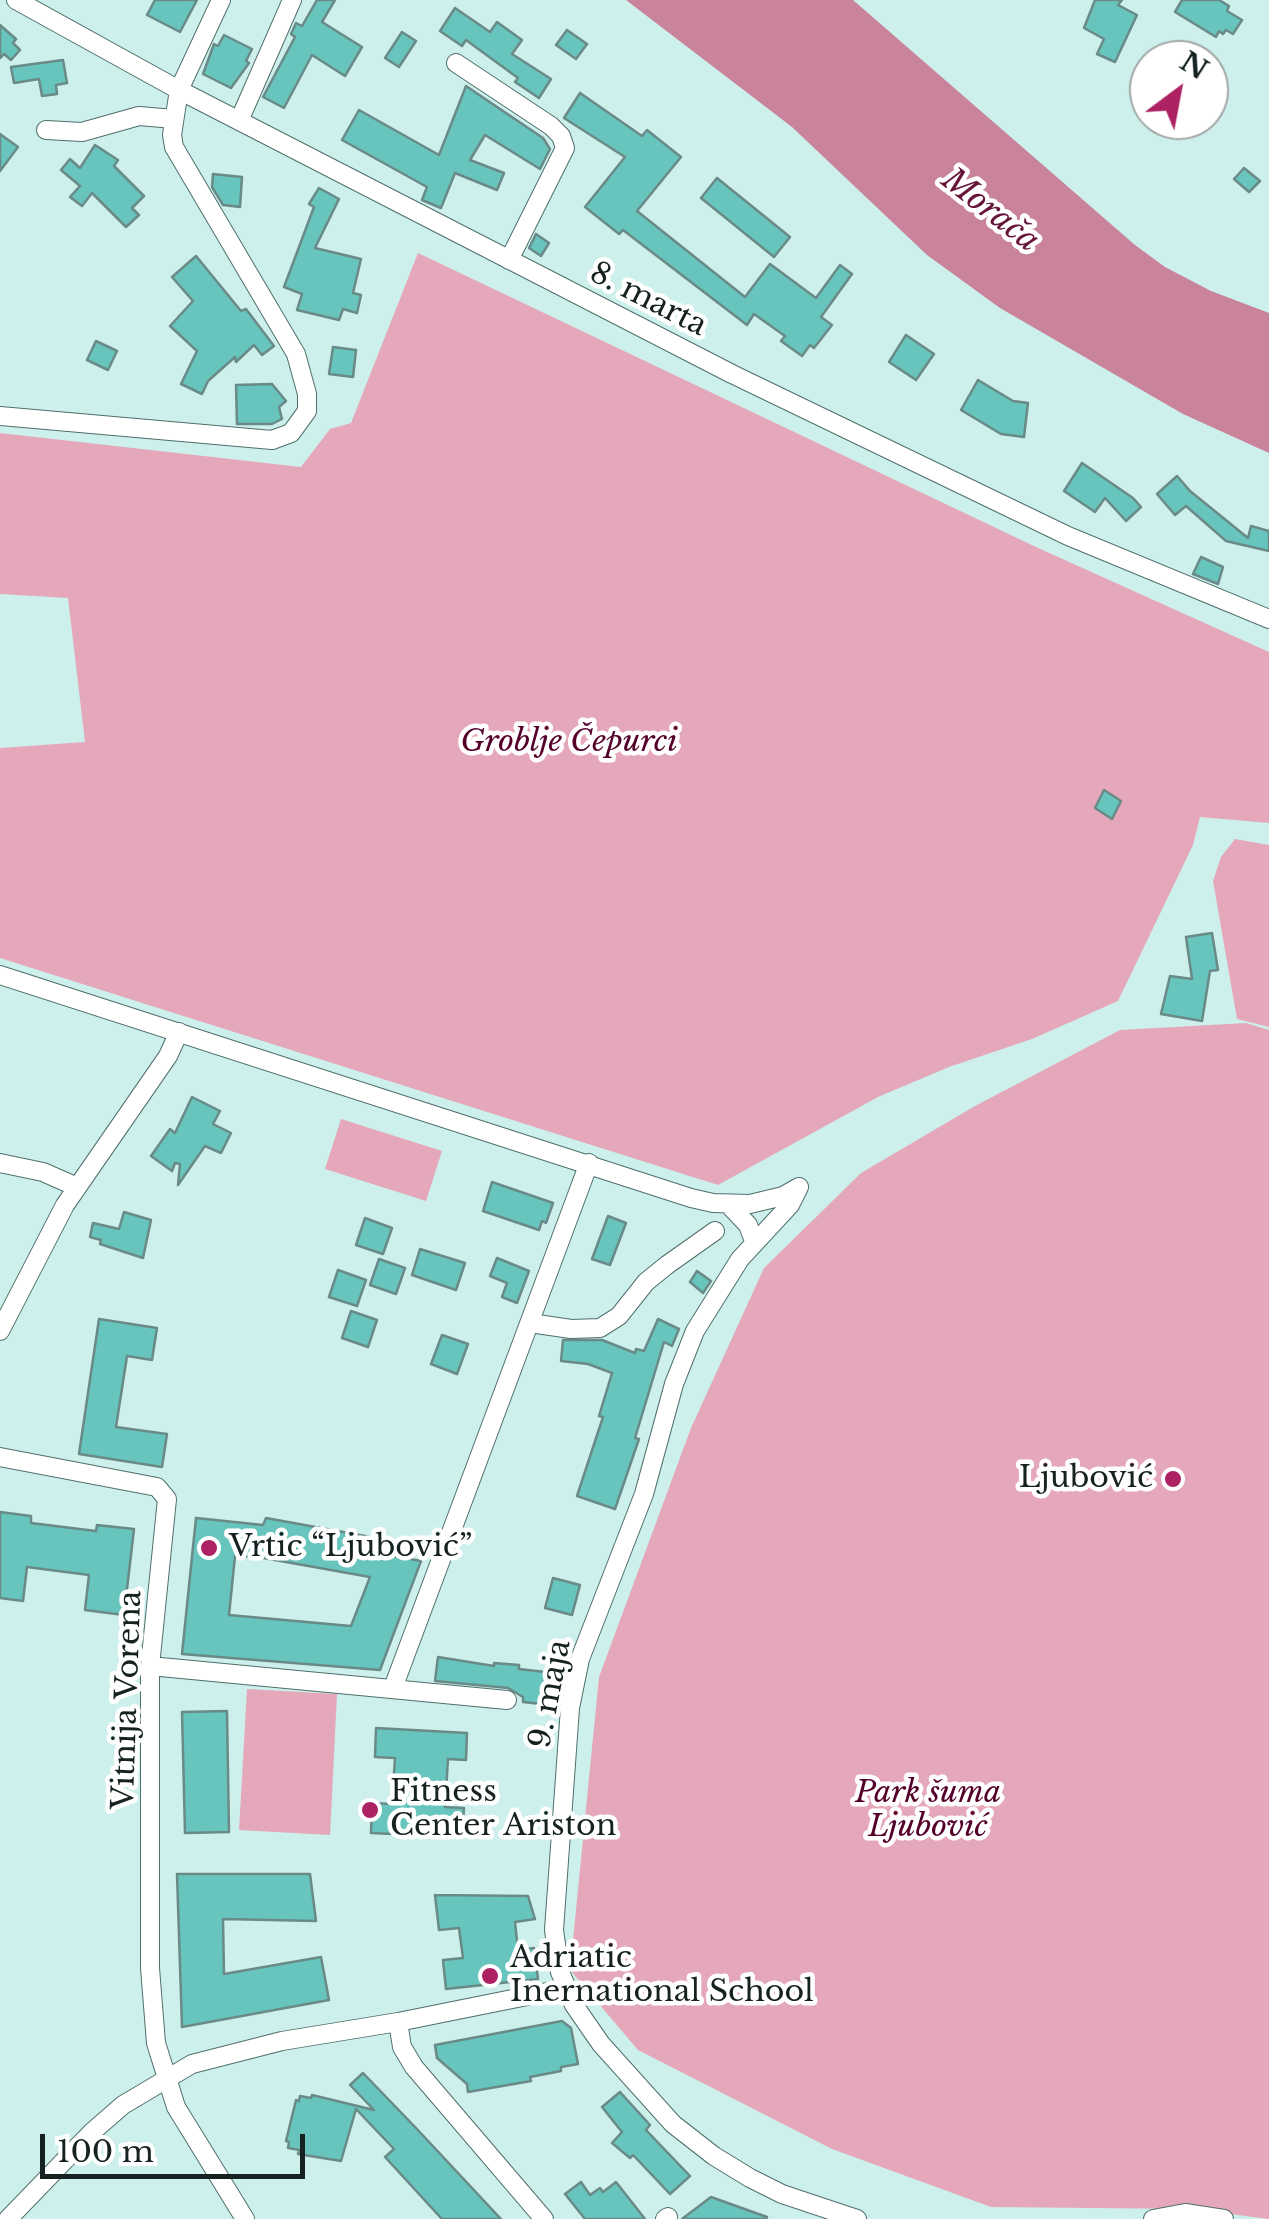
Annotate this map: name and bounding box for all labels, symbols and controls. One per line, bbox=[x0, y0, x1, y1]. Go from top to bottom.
north arrow bbox=[1129, 40, 1229, 140]
text: N bbox=[1174, 44, 1215, 88]
water label: Morača bbox=[934, 161, 1046, 261]
street label: 8. marta bbox=[584, 255, 712, 345]
park label: Groblje Čepurci bbox=[461, 725, 677, 761]
place label: Ljubović bbox=[1019, 1461, 1153, 1497]
marker: Ljubović bbox=[1162, 1468, 1184, 1490]
place label: Vrtic “Ljubović” bbox=[229, 1530, 472, 1566]
marker: Vrtic “Ljubović” bbox=[198, 1537, 220, 1559]
street label: Vitnija Vorena bbox=[106, 1590, 150, 1810]
street label: 9. maja bbox=[523, 1637, 579, 1751]
place label: Fitness Center Ariston bbox=[390, 1775, 616, 1846]
park label: Park šuma Ljubović bbox=[855, 1776, 1001, 1846]
marker: Fitness Center Ariston bbox=[359, 1799, 381, 1821]
place label: Adriatic Inernational School bbox=[510, 1941, 814, 2012]
marker: Adriatic Inernational School bbox=[479, 1965, 501, 1987]
scale bar bbox=[45, 2114, 310, 2176]
text: 100 m bbox=[57, 2133, 154, 2170]

